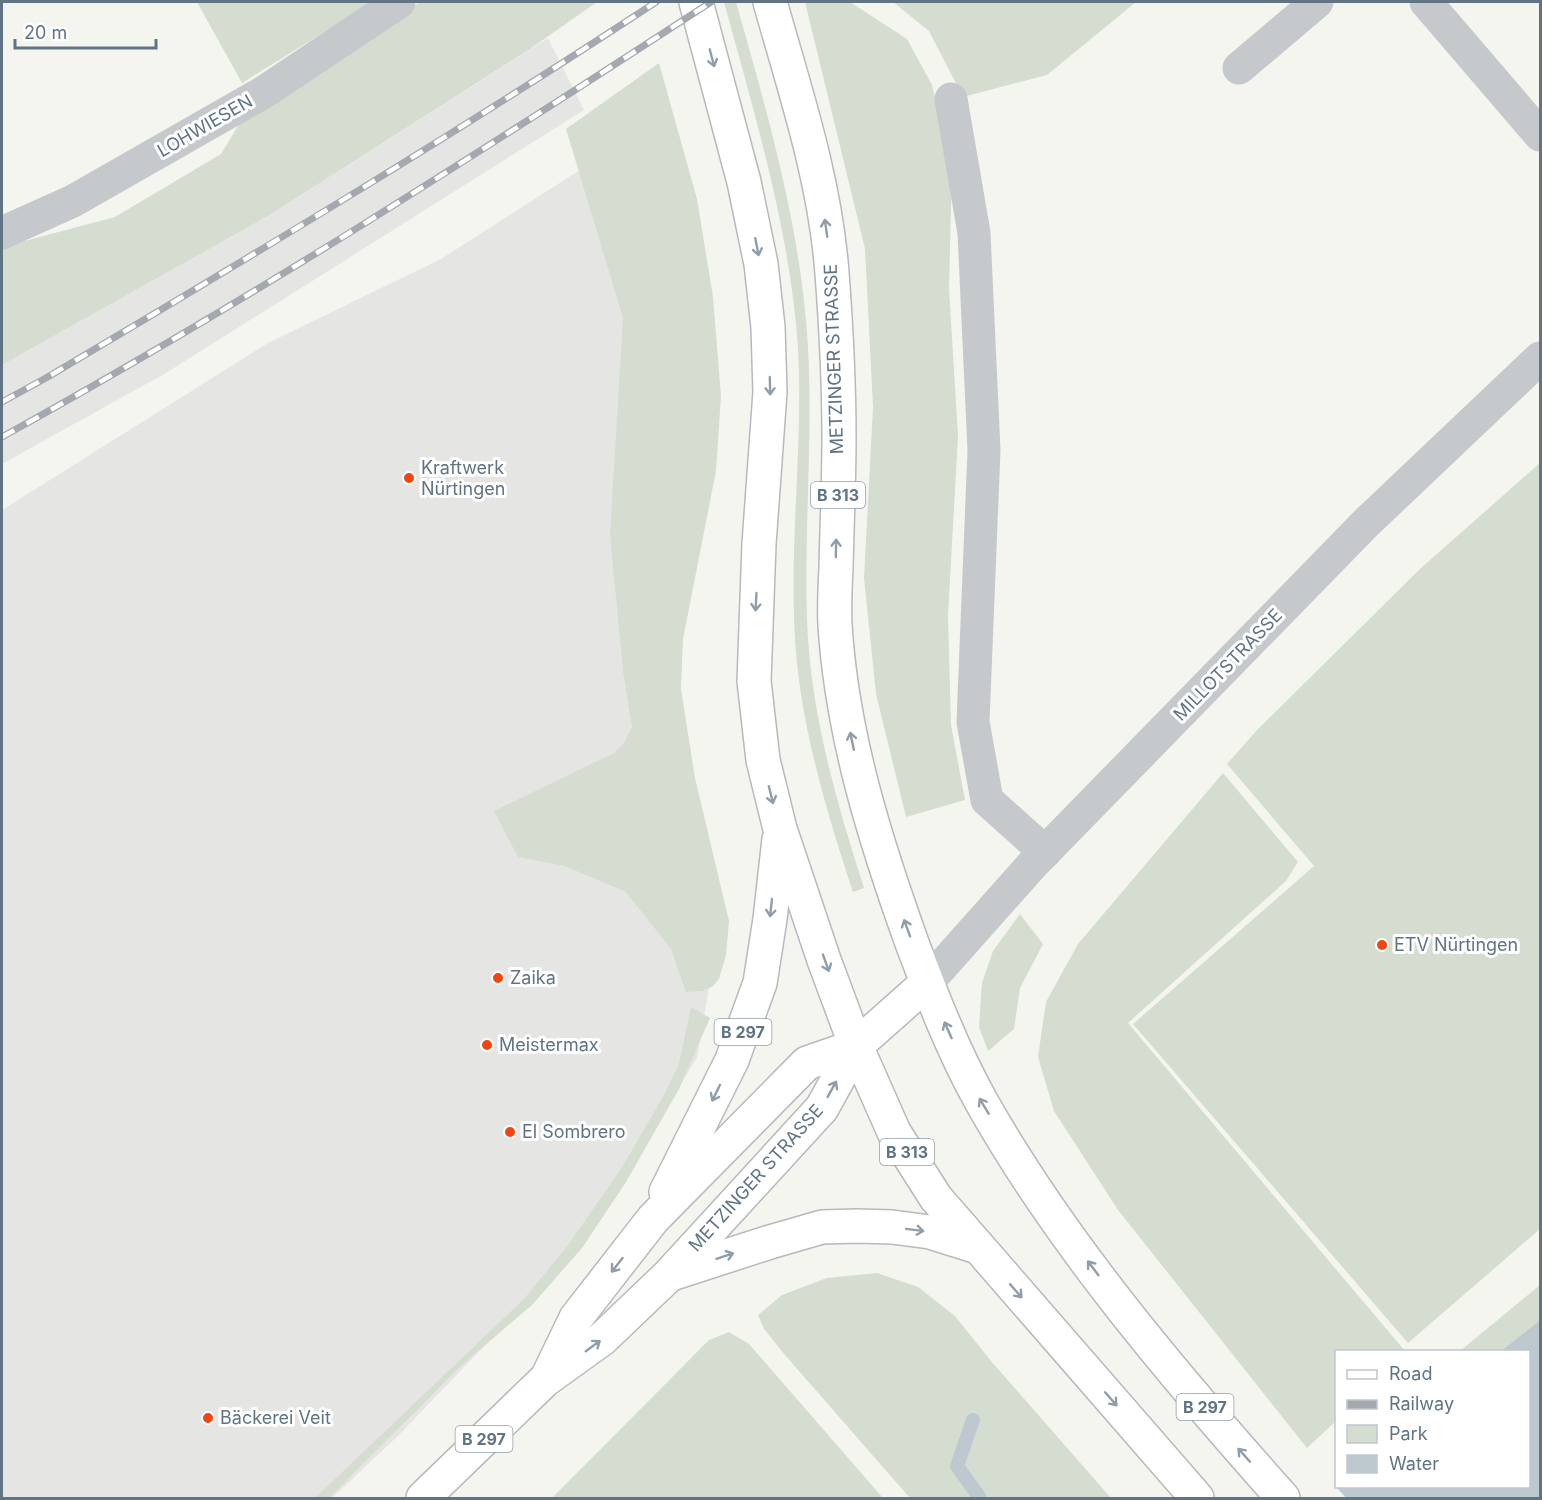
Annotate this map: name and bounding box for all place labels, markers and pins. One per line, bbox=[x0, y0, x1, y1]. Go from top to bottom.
place label: Kraftwerk Nürtingen bbox=[421, 457, 505, 499]
marker: Kraftwerk Nürtingen bbox=[402, 471, 416, 485]
place label: ETV Nürtingen bbox=[1394, 934, 1518, 955]
marker: ETV Nürtingen bbox=[1375, 938, 1389, 952]
place label: Zaika bbox=[510, 967, 556, 988]
marker: Zaika bbox=[491, 971, 505, 985]
place label: Meistermax bbox=[499, 1034, 599, 1055]
marker: Meistermax bbox=[480, 1038, 494, 1052]
place label: El Sombrero bbox=[522, 1121, 626, 1142]
marker: El Sombrero bbox=[503, 1125, 517, 1139]
place label: Bäckerei Veit bbox=[220, 1407, 331, 1428]
marker: Bäckerei Veit bbox=[201, 1411, 215, 1425]

